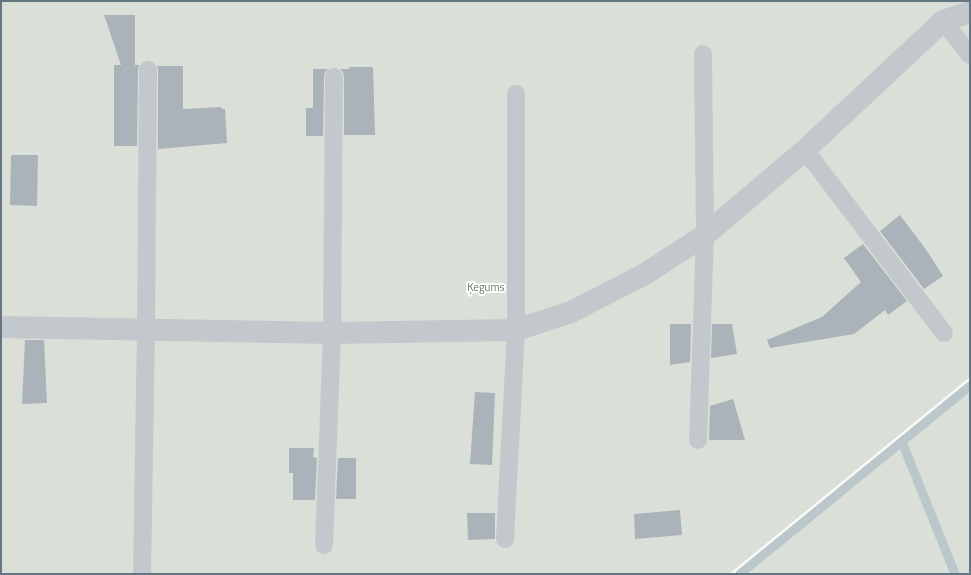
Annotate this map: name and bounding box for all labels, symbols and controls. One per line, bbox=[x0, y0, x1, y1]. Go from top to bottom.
park label: Ķegums bbox=[467, 281, 505, 295]

